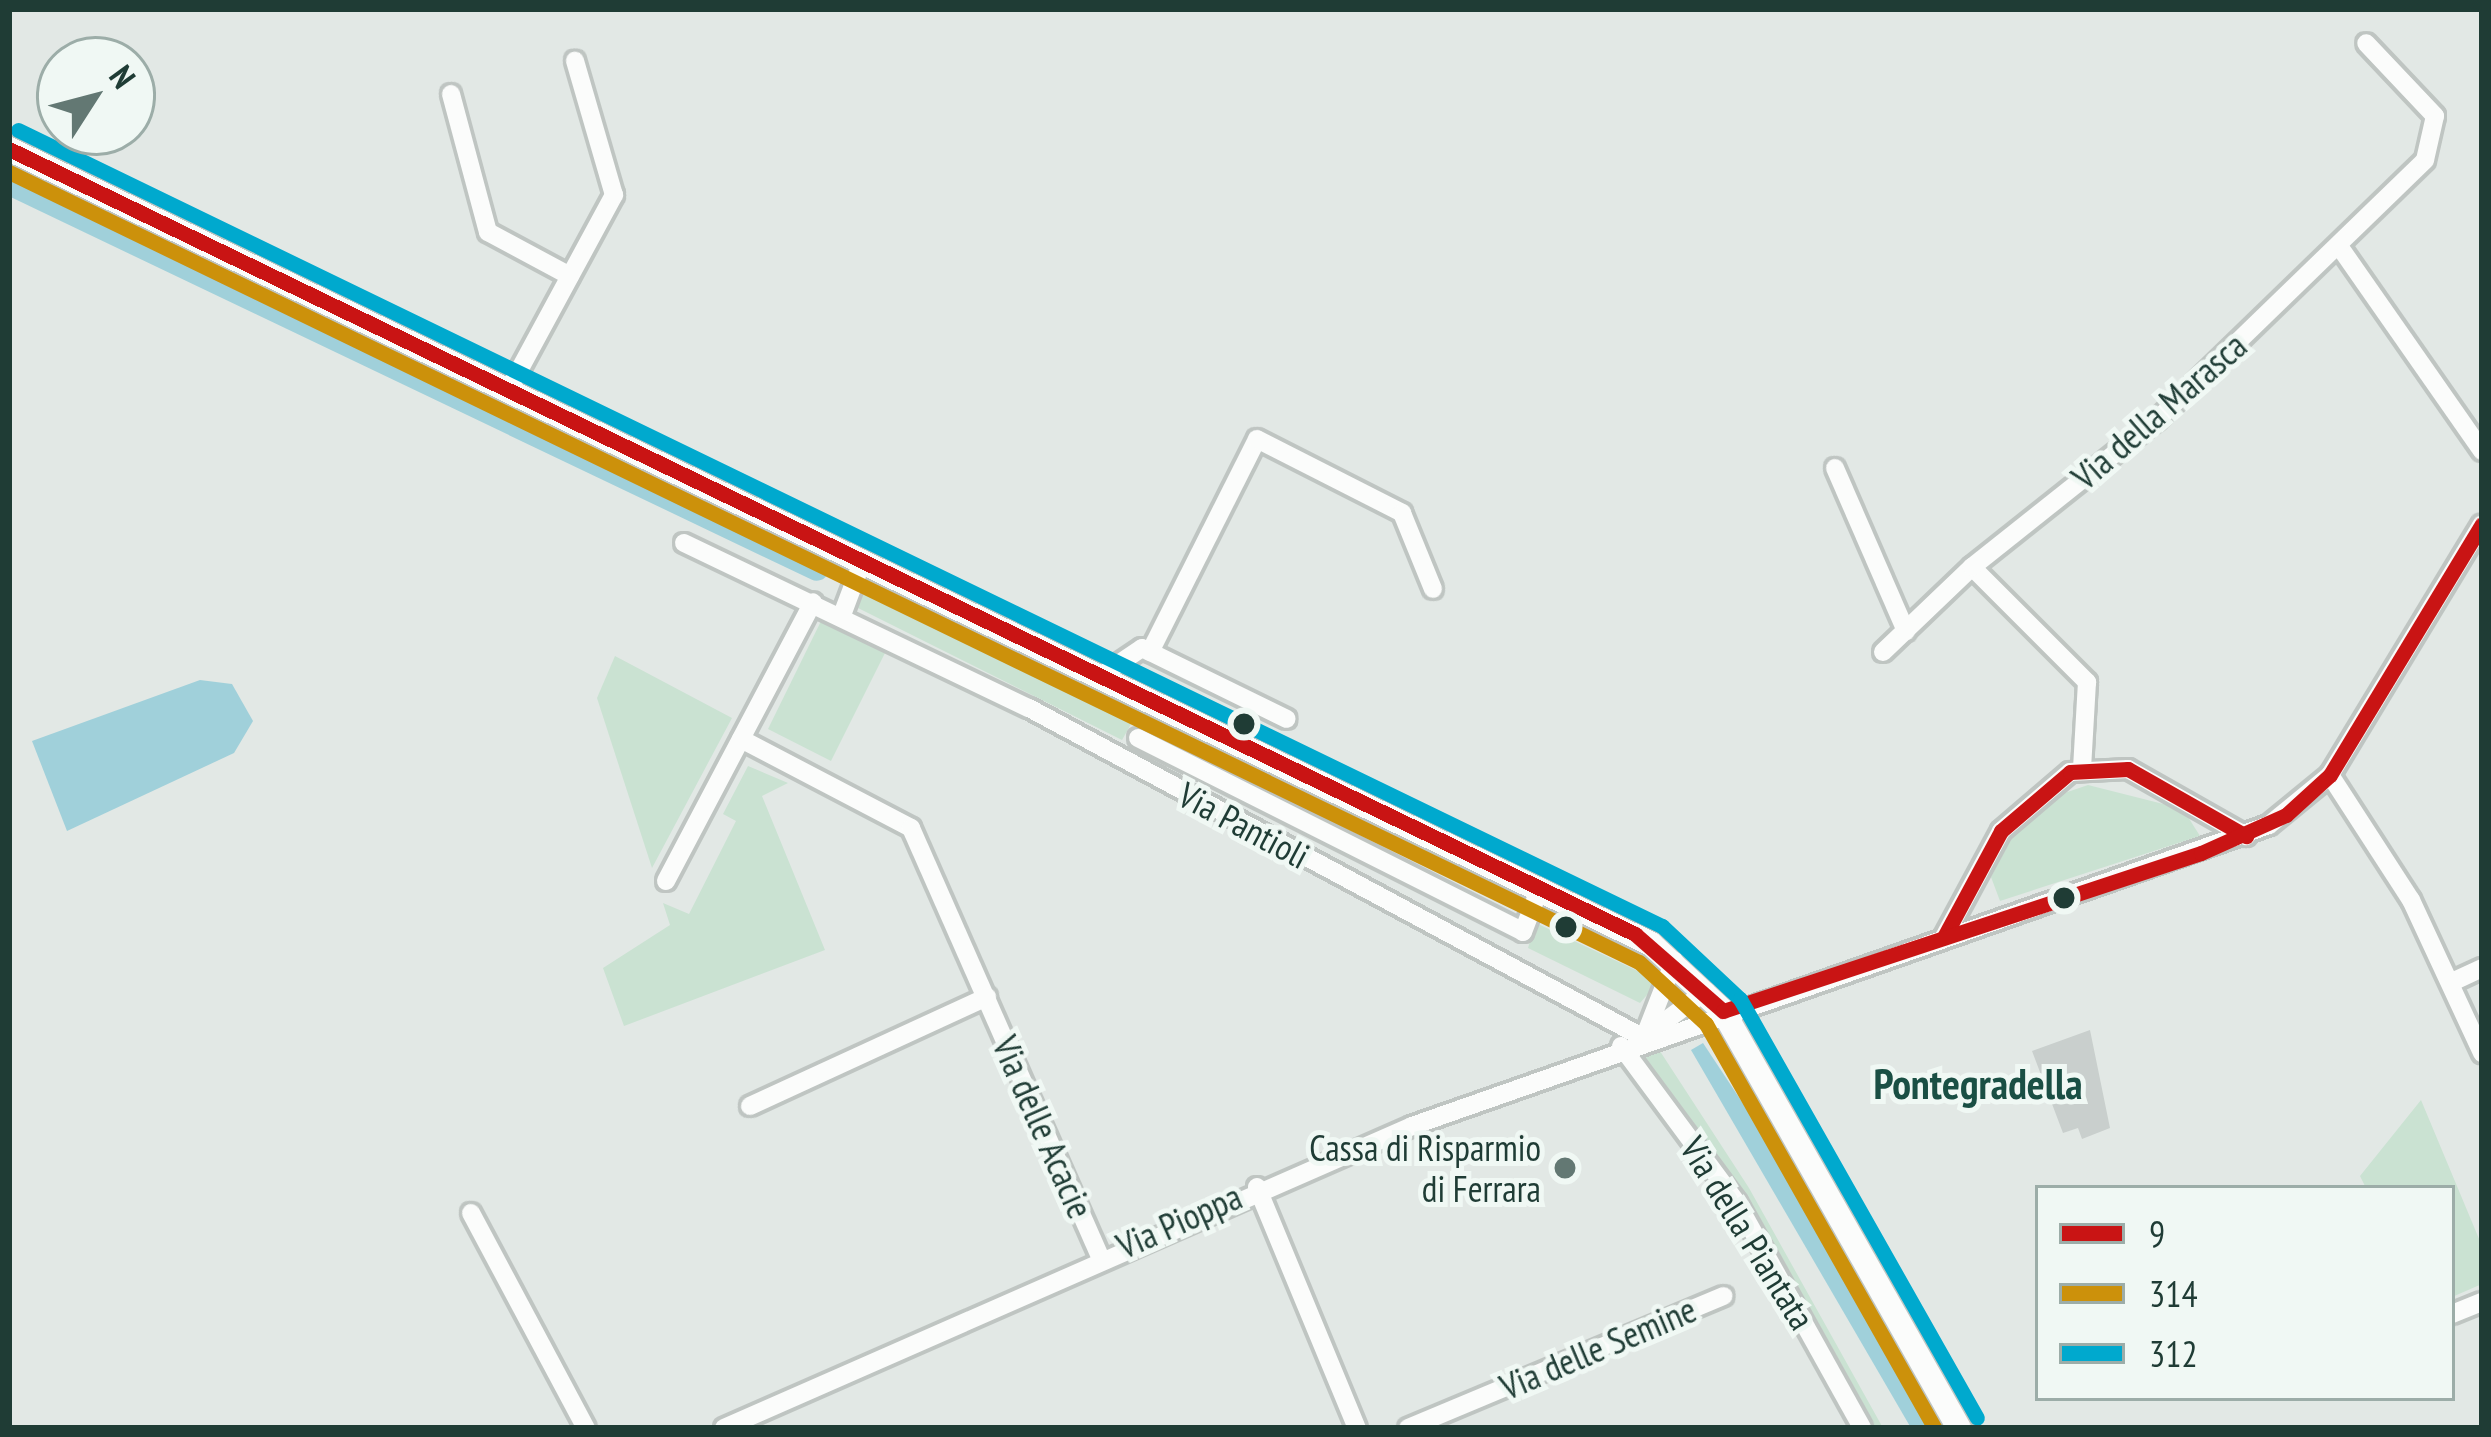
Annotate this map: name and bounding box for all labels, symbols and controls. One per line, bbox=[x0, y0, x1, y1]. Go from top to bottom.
north arrow bbox=[36, 36, 156, 156]
text: N bbox=[100, 56, 146, 96]
street label: Via della Marasca bbox=[2063, 324, 2255, 498]
unlabelled marker bbox=[1233, 713, 1255, 735]
street label: Via Pantioli bbox=[1171, 773, 1317, 877]
unlabelled marker bbox=[2053, 887, 2075, 909]
unlabelled marker bbox=[1555, 916, 1577, 938]
street label: Via delle Acacie bbox=[983, 1029, 1103, 1225]
district label: Pontegradella bbox=[1873, 1059, 2083, 1109]
place label: Cassa di Risparmio di Ferrara bbox=[1309, 1125, 1541, 1210]
street label: Via della Piantata bbox=[1672, 1129, 1824, 1337]
marker: Cassa di Risparmio di Ferrara bbox=[1552, 1155, 1578, 1181]
street label: Via Pioppa bbox=[1110, 1174, 1248, 1268]
legend bbox=[2035, 1185, 2455, 1401]
text: 9 bbox=[2149, 1210, 2165, 1257]
text: 314 bbox=[2149, 1270, 2198, 1317]
street label: Via delle Semine bbox=[1494, 1287, 1702, 1409]
text: 312 bbox=[2149, 1330, 2198, 1377]

